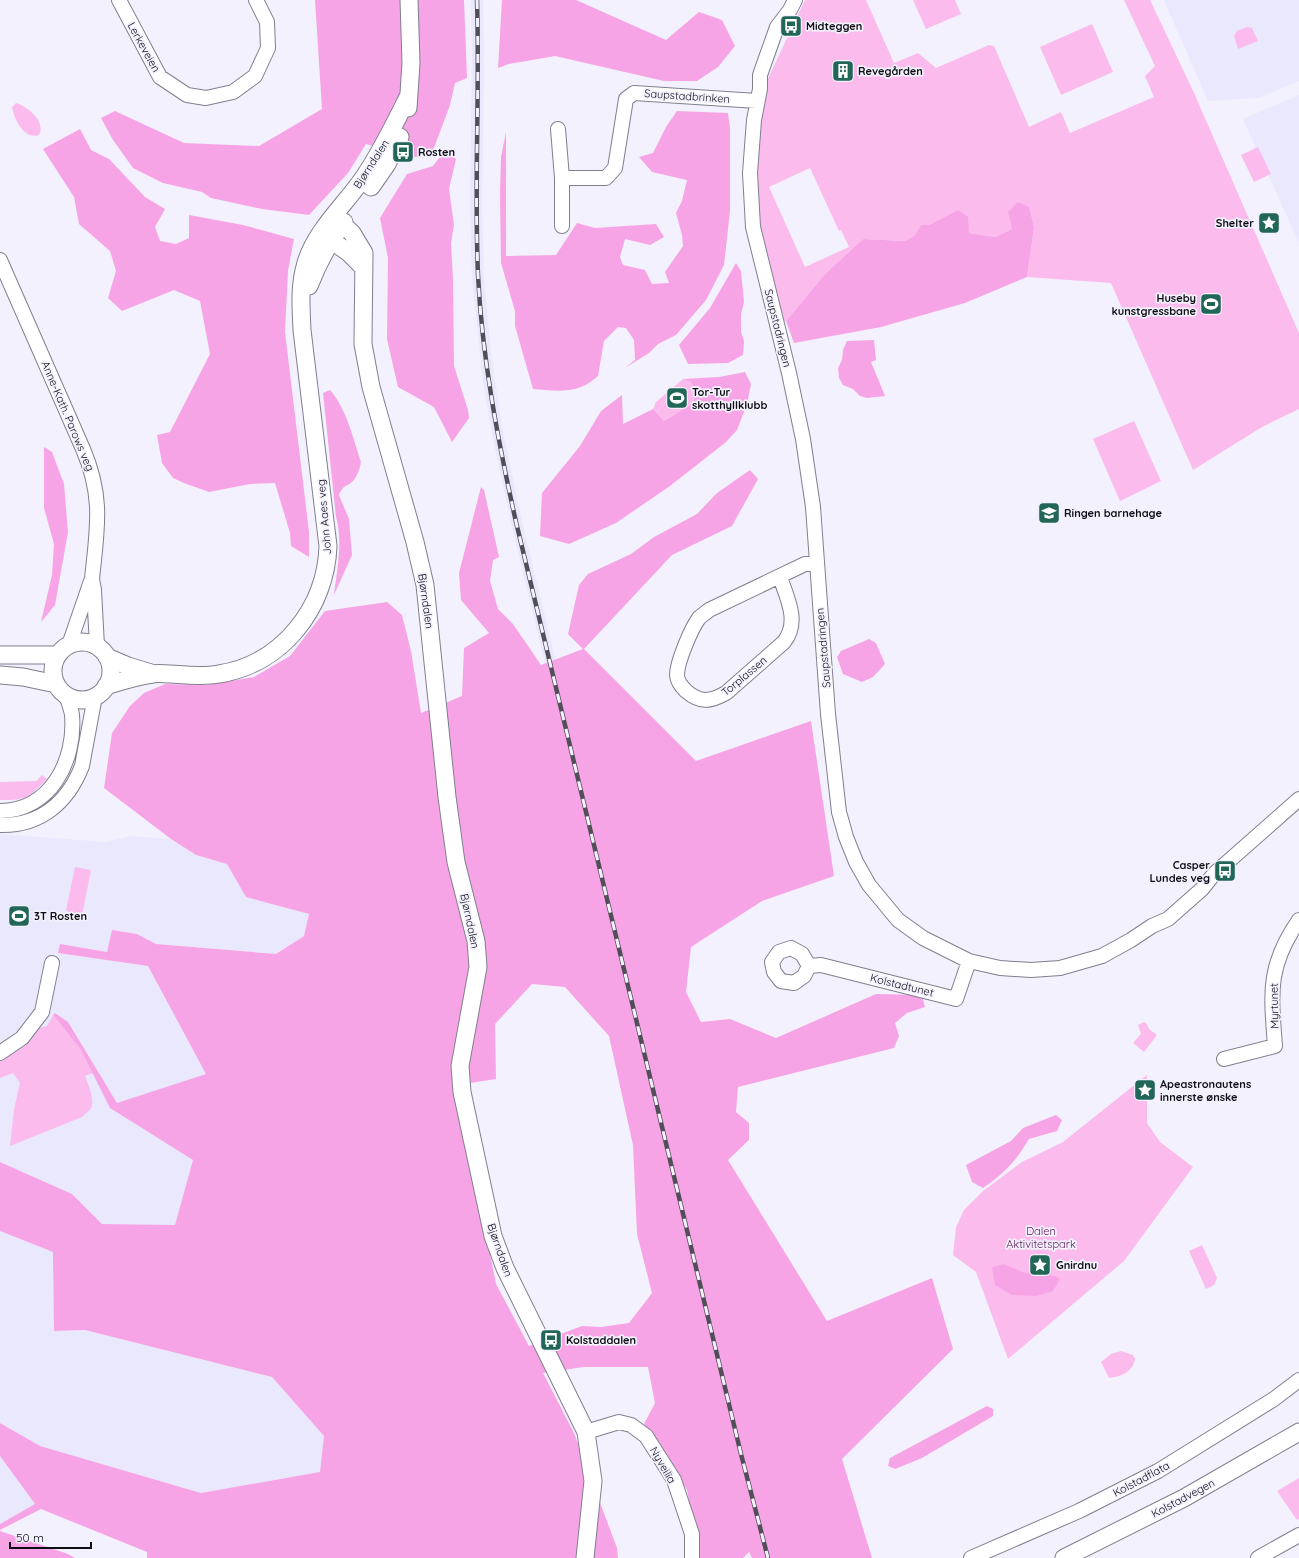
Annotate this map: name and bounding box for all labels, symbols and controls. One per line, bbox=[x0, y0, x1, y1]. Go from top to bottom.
bus stop icon: Midteggen bbox=[778, 13, 804, 39]
place label: Midteggen bbox=[806, 19, 862, 33]
street label: Lerkeveien bbox=[125, 20, 163, 74]
building icon: Revegården bbox=[830, 58, 856, 84]
place label: Revegården bbox=[858, 64, 923, 78]
street label: Saupstadbrinken bbox=[644, 86, 730, 106]
street label: Bjørndalen bbox=[350, 137, 392, 191]
bus stop icon: Rosten bbox=[390, 139, 416, 165]
place label: Rosten bbox=[418, 145, 455, 159]
place icon: Shelter bbox=[1256, 210, 1282, 236]
place label: Shelter bbox=[1216, 216, 1254, 230]
street label: Saupstadringen bbox=[762, 287, 794, 369]
place label: Huseby kunstgressbane bbox=[1112, 291, 1197, 318]
sports icon: Huseby kunstgressbane bbox=[1198, 291, 1224, 317]
street label: Anne-Kath. Parows veg bbox=[38, 359, 98, 473]
sports icon: Tor-Tur skotthyllklubb bbox=[664, 385, 690, 411]
place label: Tor-Tur skotthyllklubb bbox=[692, 385, 767, 412]
street label: John Aaes veg bbox=[314, 479, 334, 555]
school or university icon: Ringen barnehage bbox=[1036, 500, 1062, 526]
place label: Ringen barnehage bbox=[1064, 506, 1162, 520]
street label: Bjørndalen bbox=[415, 572, 437, 630]
street label: Saupstadringen bbox=[813, 608, 833, 688]
street label: Torplassen bbox=[718, 653, 770, 699]
place label: Casper Lundes veg bbox=[1149, 858, 1210, 885]
bus stop icon: Casper Lundes veg bbox=[1212, 858, 1238, 884]
street label: Bjørndalen bbox=[457, 892, 483, 950]
sports icon: 3T Rosten bbox=[6, 903, 32, 929]
place label: 3T Rosten bbox=[34, 909, 87, 923]
street label: Kolstadtunet bbox=[869, 970, 935, 1000]
street label: Myrtunet bbox=[1267, 983, 1281, 1029]
place icon: Apeastronautens innerste ønske bbox=[1132, 1077, 1158, 1103]
place label: Apeastronautens innerste ønske bbox=[1160, 1077, 1251, 1104]
street label: Bjørndalen bbox=[484, 1221, 516, 1279]
park label: Dalen Aktivitetspark bbox=[1006, 1224, 1076, 1251]
place icon: Gnirdnu bbox=[1027, 1252, 1053, 1278]
place label: Gnirdnu bbox=[1056, 1258, 1097, 1272]
bus stop icon: Kolstaddalen bbox=[538, 1327, 564, 1353]
place label: Kolstaddalen bbox=[566, 1333, 636, 1347]
street label: Nyveilia bbox=[647, 1444, 679, 1486]
street label: Kolstadflata bbox=[1110, 1458, 1172, 1500]
street label: Kolstadvegen bbox=[1149, 1475, 1217, 1521]
scale bar bbox=[10, 1524, 91, 1550]
text: 50 m bbox=[16, 1530, 44, 1545]

